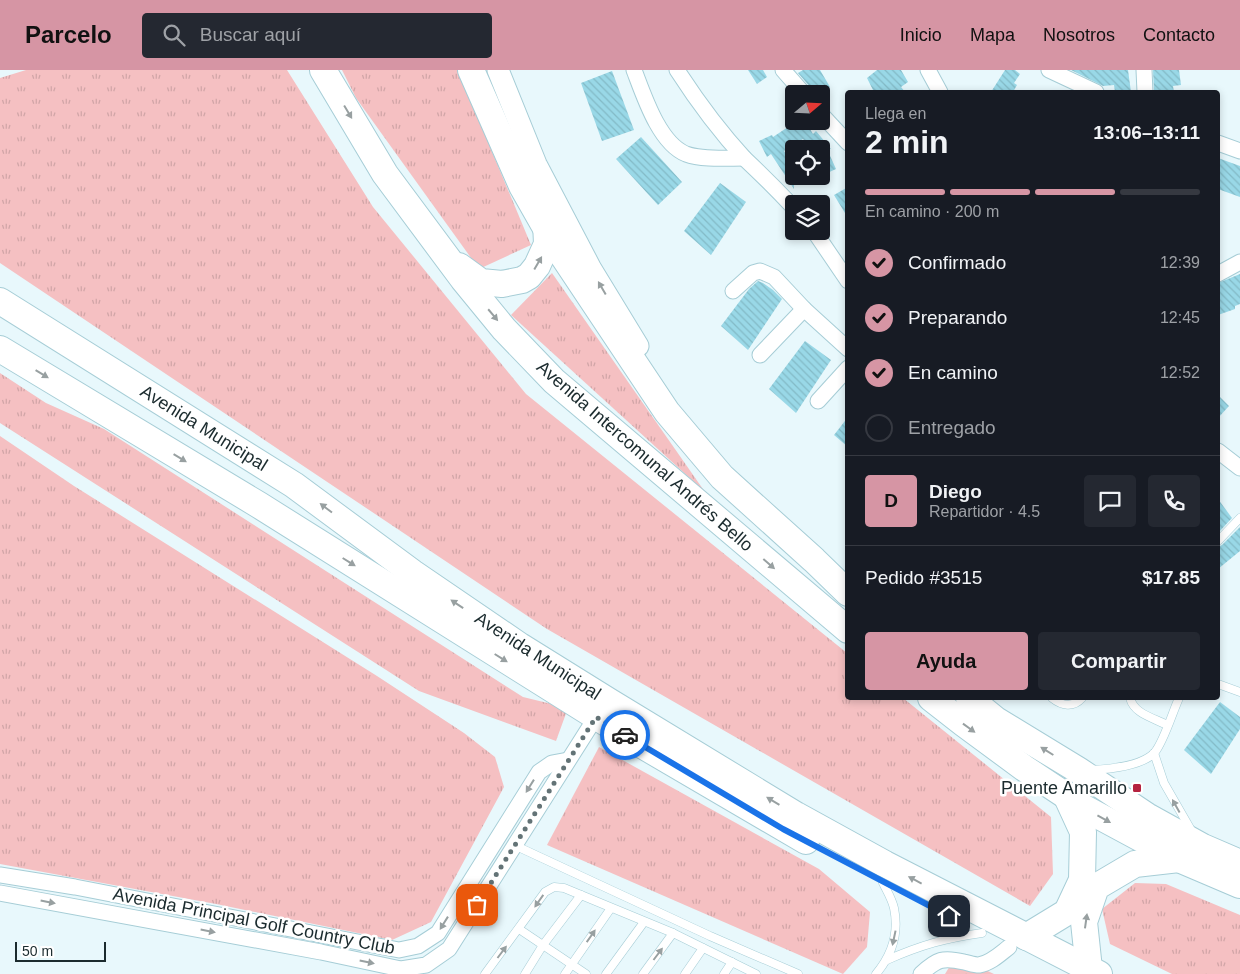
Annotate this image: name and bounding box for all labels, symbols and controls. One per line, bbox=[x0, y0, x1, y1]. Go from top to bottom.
search box bbox=[142, 13, 492, 58]
text: Parcelo bbox=[25, 21, 112, 48]
icon: search bbox=[160, 21, 188, 49]
text: Buscar aquí bbox=[200, 24, 301, 45]
text: Inicio bbox=[900, 25, 942, 45]
text: Mapa bbox=[970, 25, 1015, 45]
text: Nosotros bbox=[1043, 25, 1115, 45]
text: Contacto bbox=[1143, 25, 1215, 45]
north arrow bbox=[785, 85, 830, 130]
map controls bbox=[785, 85, 830, 240]
one-way arrow bbox=[343, 105, 352, 118]
text: Llega en bbox=[865, 105, 926, 122]
text: 13:06–13:11 bbox=[1093, 122, 1200, 143]
text: 2 min bbox=[865, 124, 949, 160]
button: locate bbox=[785, 140, 830, 185]
button: layers bbox=[785, 195, 830, 240]
text: En camino · 200 m bbox=[865, 203, 999, 220]
icon: check bbox=[865, 249, 893, 277]
text: Confirmado bbox=[908, 252, 1006, 273]
text: 12:39 bbox=[1160, 254, 1200, 271]
one-way arrow bbox=[534, 257, 543, 270]
one-way arrow bbox=[598, 281, 607, 294]
icon: check bbox=[865, 304, 893, 332]
text: Preparando bbox=[908, 307, 1007, 328]
one-way arrow bbox=[487, 308, 498, 321]
text: 12:45 bbox=[1160, 309, 1200, 326]
street label: Avenida Intercomunal Andrés Bello bbox=[533, 357, 757, 555]
icon: check bbox=[865, 359, 893, 387]
text: En camino bbox=[908, 362, 998, 383]
text: 12:52 bbox=[1160, 364, 1200, 381]
one-way arrow bbox=[35, 369, 48, 378]
street label: Avenida Municipal bbox=[137, 381, 271, 475]
text: Entregado bbox=[908, 417, 996, 438]
one-way arrow bbox=[174, 454, 187, 463]
button: chat bbox=[1084, 475, 1136, 527]
button: phone bbox=[1148, 475, 1200, 527]
text: Diego bbox=[929, 481, 982, 502]
text: D bbox=[884, 490, 898, 511]
one-way arrow bbox=[319, 503, 333, 513]
text: Repartidor · 4.5 bbox=[929, 503, 1040, 520]
one-way arrow bbox=[342, 557, 355, 566]
one-way arrow bbox=[763, 558, 775, 570]
text: Pedido #3515 bbox=[865, 567, 982, 588]
text: $17.85 bbox=[1142, 567, 1200, 588]
one-way arrow bbox=[450, 599, 464, 609]
street label: Avenida Municipal bbox=[471, 608, 605, 704]
button: Ayuda bbox=[865, 632, 1028, 690]
button: Compartir bbox=[1038, 632, 1200, 690]
one-way arrow bbox=[494, 653, 507, 663]
courier bbox=[600, 710, 650, 760]
icon: car bbox=[611, 721, 639, 749]
one-way arrow bbox=[962, 723, 976, 733]
one-way arrow bbox=[1040, 746, 1053, 756]
place label: Puente Amarillo bbox=[1001, 778, 1127, 798]
one-way arrow bbox=[526, 779, 535, 792]
marker: Puente Amarillo bbox=[1131, 782, 1143, 794]
one-way arrow bbox=[766, 797, 779, 806]
one-way arrow bbox=[1172, 799, 1181, 813]
one-way arrow bbox=[1097, 814, 1110, 823]
one-way arrow bbox=[908, 875, 922, 884]
street label: Avenida Principal Golf Country Club bbox=[111, 884, 397, 958]
pin bbox=[456, 884, 498, 926]
icon: bag bbox=[463, 891, 491, 919]
one-way arrow bbox=[534, 894, 544, 908]
pin bbox=[928, 895, 970, 937]
one-way arrow bbox=[40, 898, 56, 906]
icon: home bbox=[935, 902, 963, 930]
one-way arrow bbox=[1082, 913, 1090, 929]
one-way arrow bbox=[440, 917, 449, 930]
one-way arrow bbox=[200, 928, 216, 936]
one-way arrow bbox=[587, 930, 596, 943]
one-way arrow bbox=[889, 930, 897, 946]
scale bar bbox=[15, 939, 106, 962]
text: 50 m bbox=[22, 943, 53, 959]
one-way arrow bbox=[497, 945, 507, 959]
one-way arrow bbox=[653, 947, 663, 961]
one-way arrow bbox=[360, 958, 375, 966]

